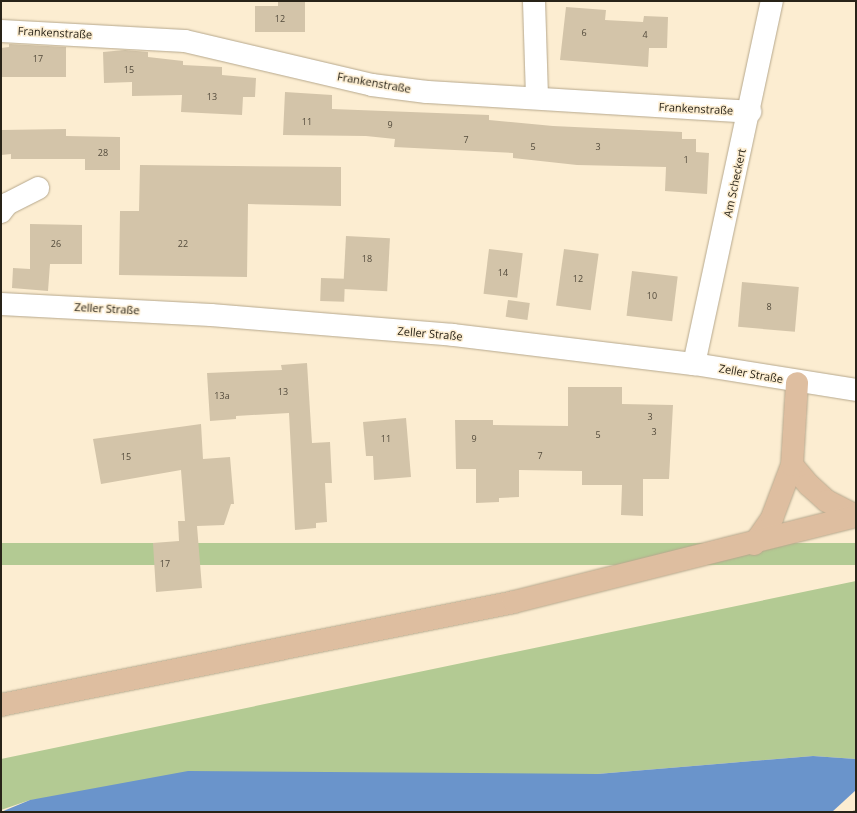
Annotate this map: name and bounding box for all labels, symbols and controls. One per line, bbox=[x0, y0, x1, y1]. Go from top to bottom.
house number: 12 bbox=[275, 14, 285, 24]
street label: Frankenstraße bbox=[17, 24, 93, 42]
house number: 6 bbox=[581, 28, 587, 38]
house number: 4 bbox=[642, 30, 648, 40]
house number: 17 bbox=[33, 54, 43, 64]
house number: 15 bbox=[124, 65, 134, 75]
street label: Frankenstraße bbox=[336, 70, 412, 96]
house number: 13 bbox=[207, 92, 217, 102]
street label: Frankenstraße bbox=[658, 100, 734, 118]
house number: 11 bbox=[302, 117, 312, 127]
house number: 9 bbox=[387, 120, 393, 130]
house number: 7 bbox=[463, 135, 469, 145]
house number: 5 bbox=[530, 142, 536, 152]
house number: 3 bbox=[595, 142, 601, 152]
street label: Am Scheckert bbox=[721, 147, 749, 219]
house number: 28 bbox=[98, 148, 108, 158]
house number: 1 bbox=[683, 155, 689, 165]
house number: 26 bbox=[51, 239, 61, 249]
house number: 22 bbox=[178, 239, 188, 249]
house number: 18 bbox=[362, 254, 372, 264]
house number: 14 bbox=[498, 268, 508, 278]
house number: 12 bbox=[573, 274, 583, 284]
house number: 10 bbox=[647, 291, 657, 301]
street label: Zeller Straße bbox=[74, 301, 140, 317]
house number: 8 bbox=[766, 302, 772, 312]
street label: Zeller Straße bbox=[397, 325, 463, 343]
street label: Zeller Straße bbox=[718, 362, 784, 386]
house number: 13 bbox=[278, 387, 288, 397]
house number: 13a bbox=[214, 391, 230, 401]
house number: 3 bbox=[647, 412, 653, 422]
house number: 3 bbox=[651, 427, 657, 437]
house number: 5 bbox=[595, 430, 601, 440]
house number: 11 bbox=[381, 434, 391, 444]
house number: 9 bbox=[471, 434, 477, 444]
house number: 7 bbox=[537, 451, 543, 461]
house number: 15 bbox=[121, 452, 131, 462]
house number: 17 bbox=[160, 559, 170, 569]

